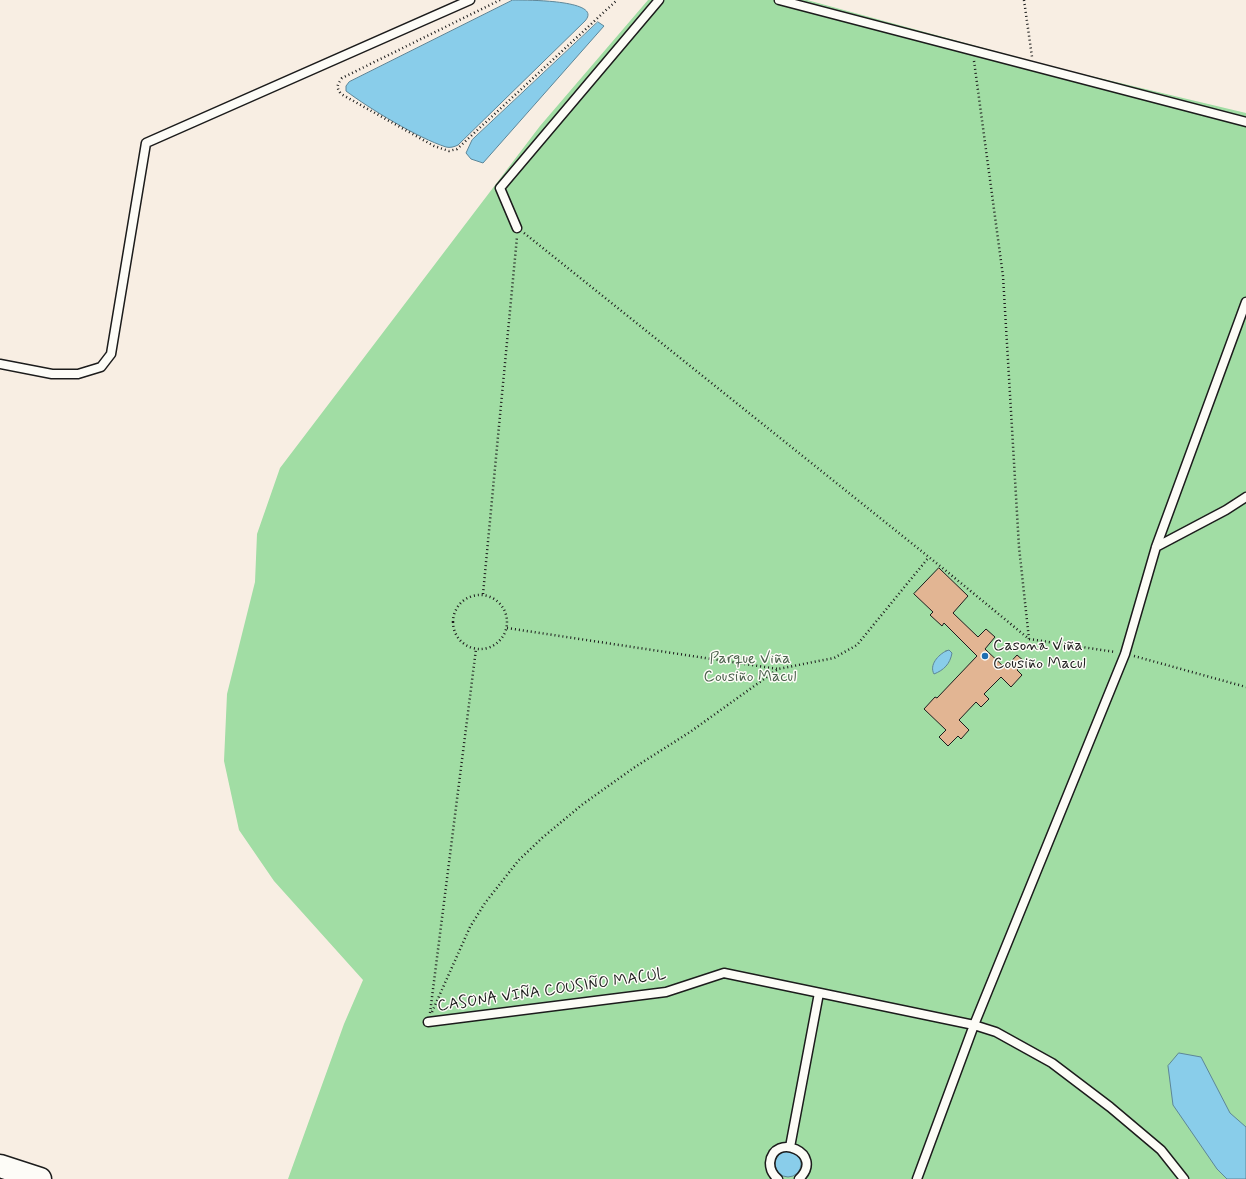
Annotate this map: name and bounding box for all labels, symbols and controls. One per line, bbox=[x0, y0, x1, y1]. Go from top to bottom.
place label: Casona Viña Cousiño Macul bbox=[993, 637, 1086, 675]
park label: Parque Viña Cousiño Macul bbox=[704, 650, 796, 688]
marker: Casona Viña Cousiño Macul bbox=[980, 651, 990, 661]
street label: CASONA VIÑA COUSIÑO MACUL bbox=[436, 965, 668, 1017]

